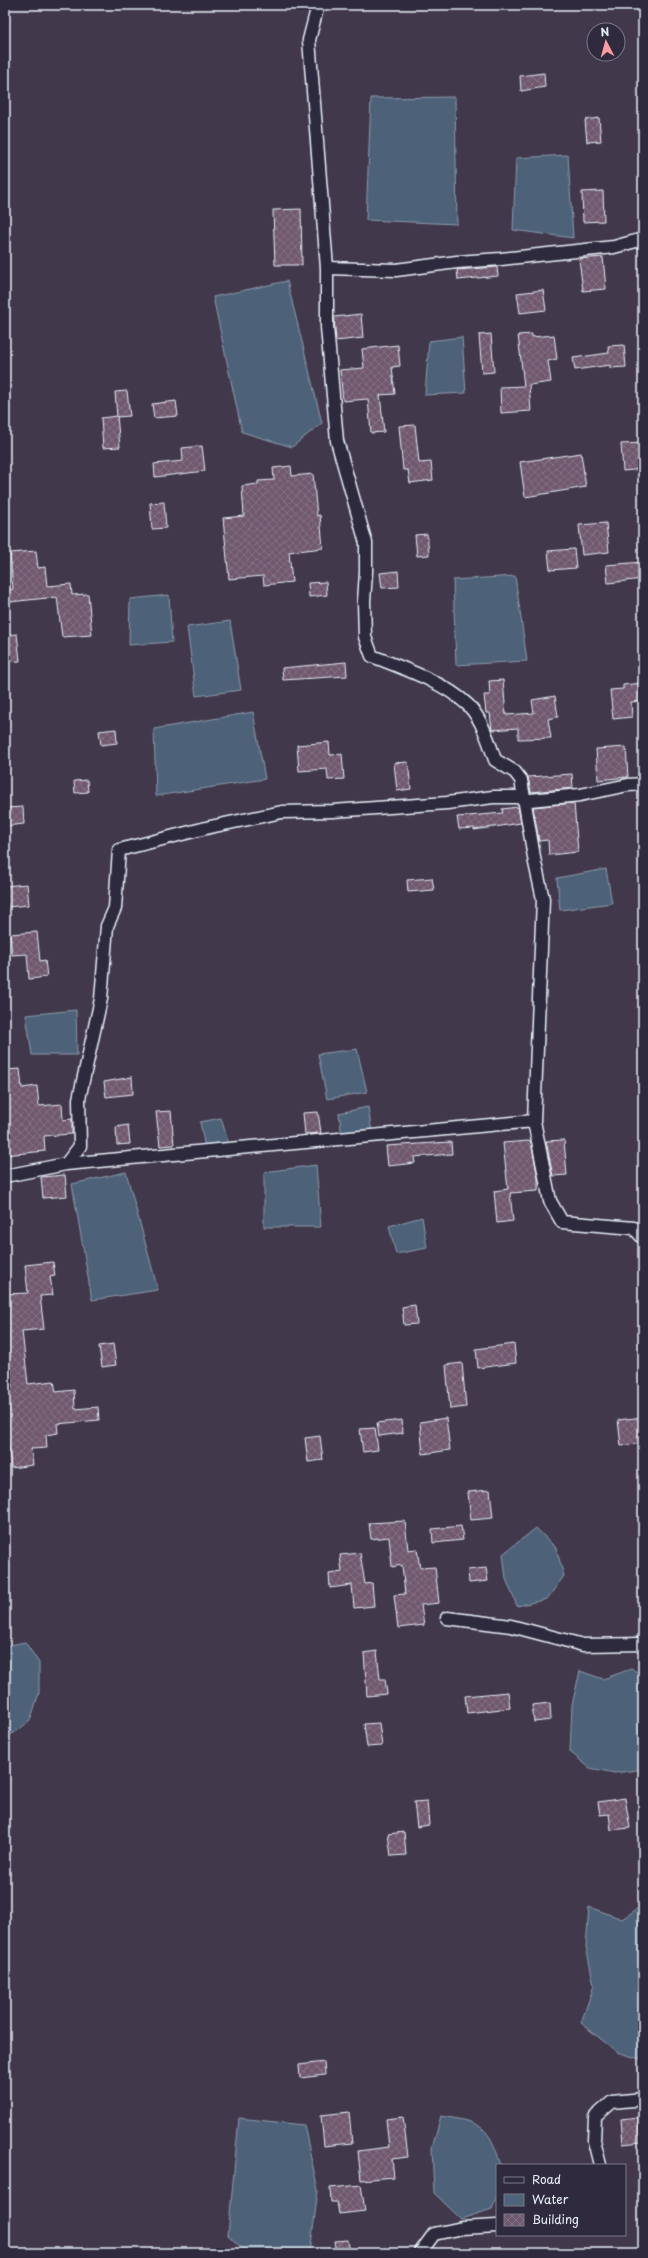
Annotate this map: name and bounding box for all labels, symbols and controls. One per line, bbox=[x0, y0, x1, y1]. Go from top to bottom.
north arrow bbox=[586, 22, 626, 62]
text: N bbox=[600, 23, 610, 40]
legend bbox=[496, 2164, 626, 2236]
text: Road bbox=[532, 2170, 561, 2188]
text: Water bbox=[532, 2190, 569, 2208]
text: Building bbox=[532, 2210, 579, 2228]

